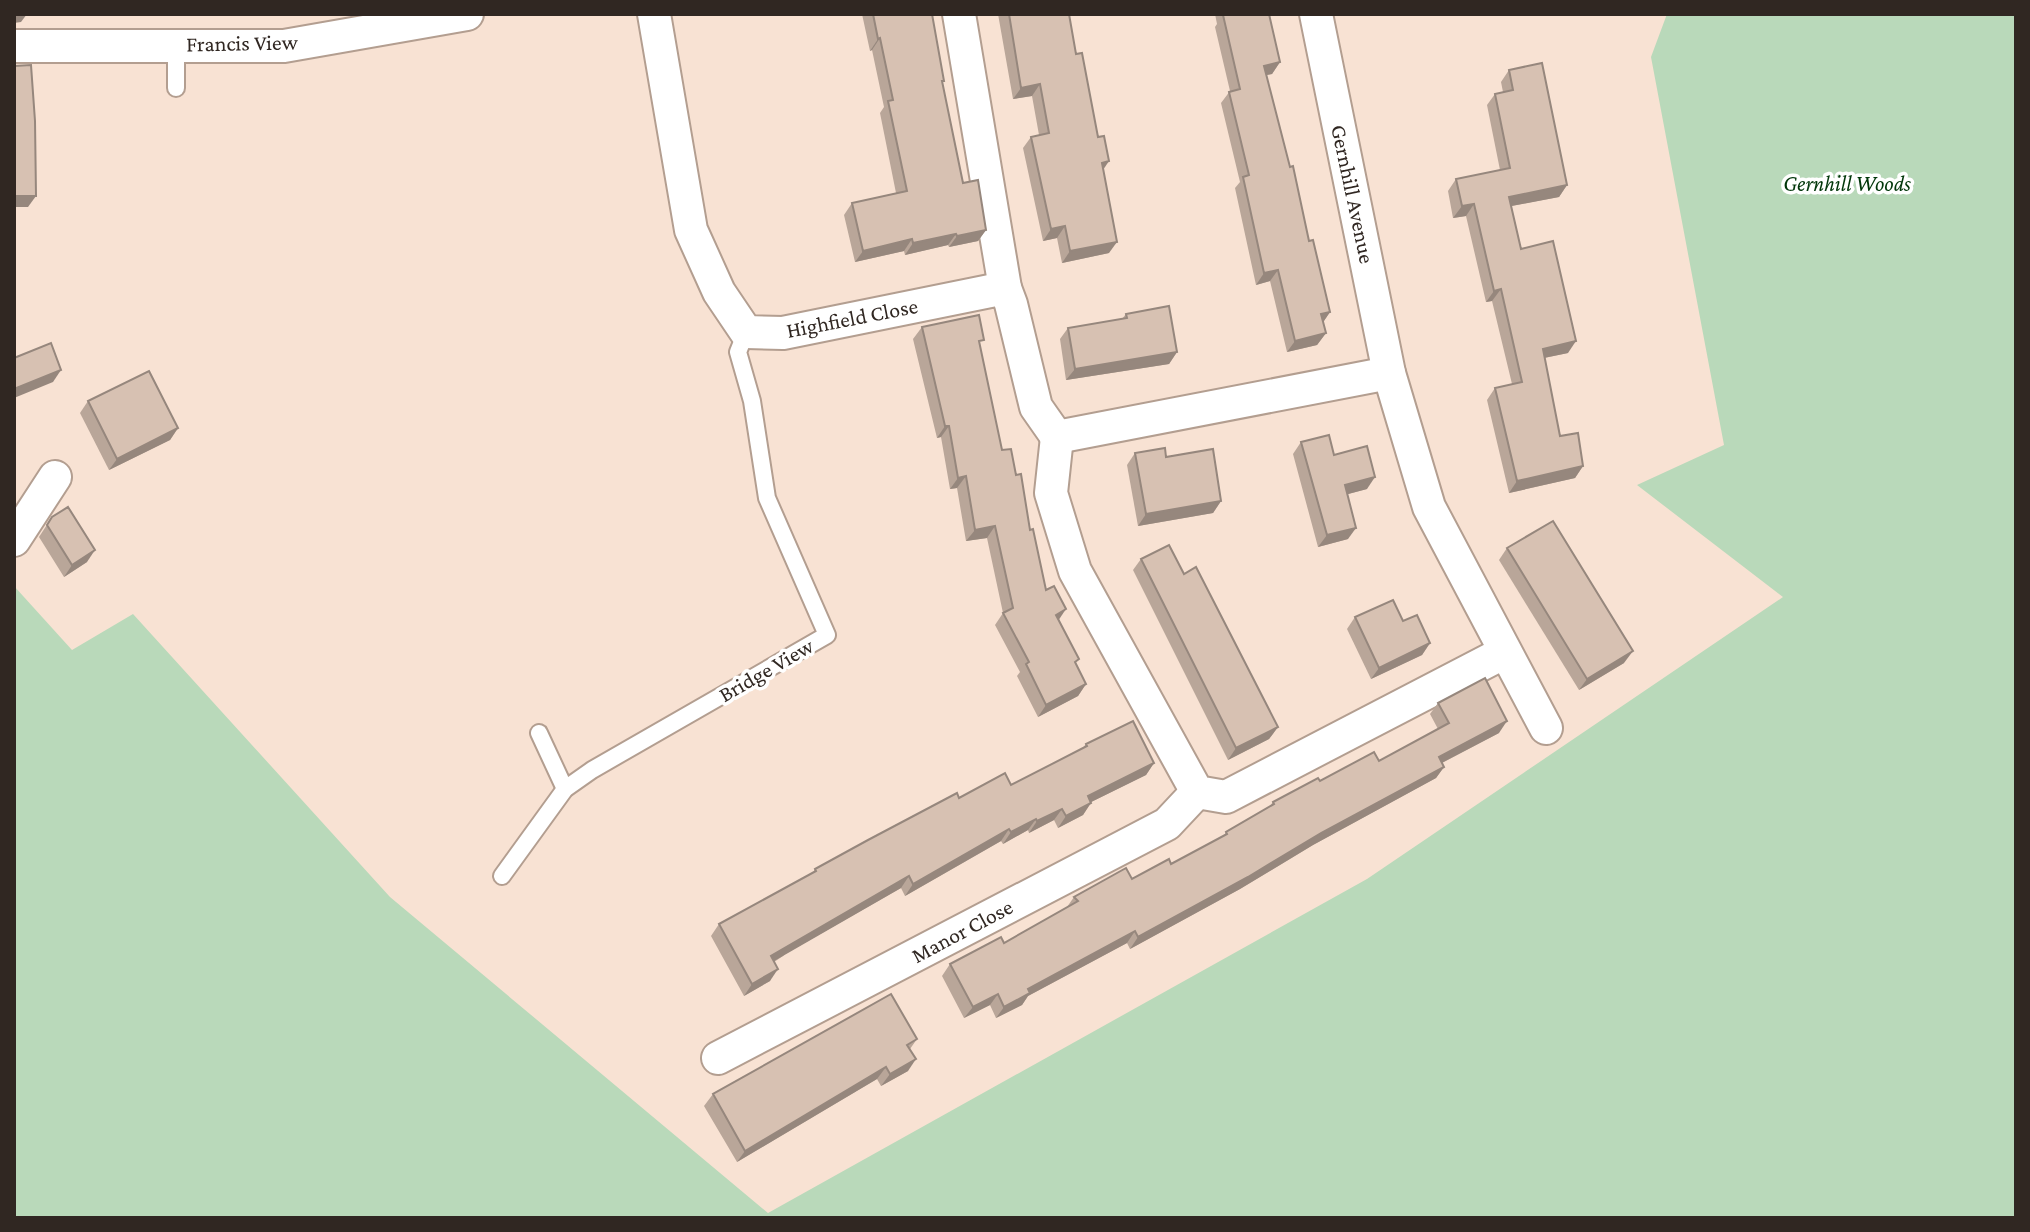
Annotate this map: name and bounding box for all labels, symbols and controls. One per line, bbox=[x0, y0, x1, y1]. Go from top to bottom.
street label: Francis View bbox=[186, 30, 299, 56]
street label: Gernhill Avenue bbox=[1326, 122, 1380, 266]
park label: Gernhill Woods bbox=[1783, 171, 1911, 196]
street label: Highfield Close bbox=[784, 293, 920, 343]
street label: Bridge View bbox=[714, 632, 819, 707]
street label: Manor Close bbox=[907, 894, 1017, 968]

